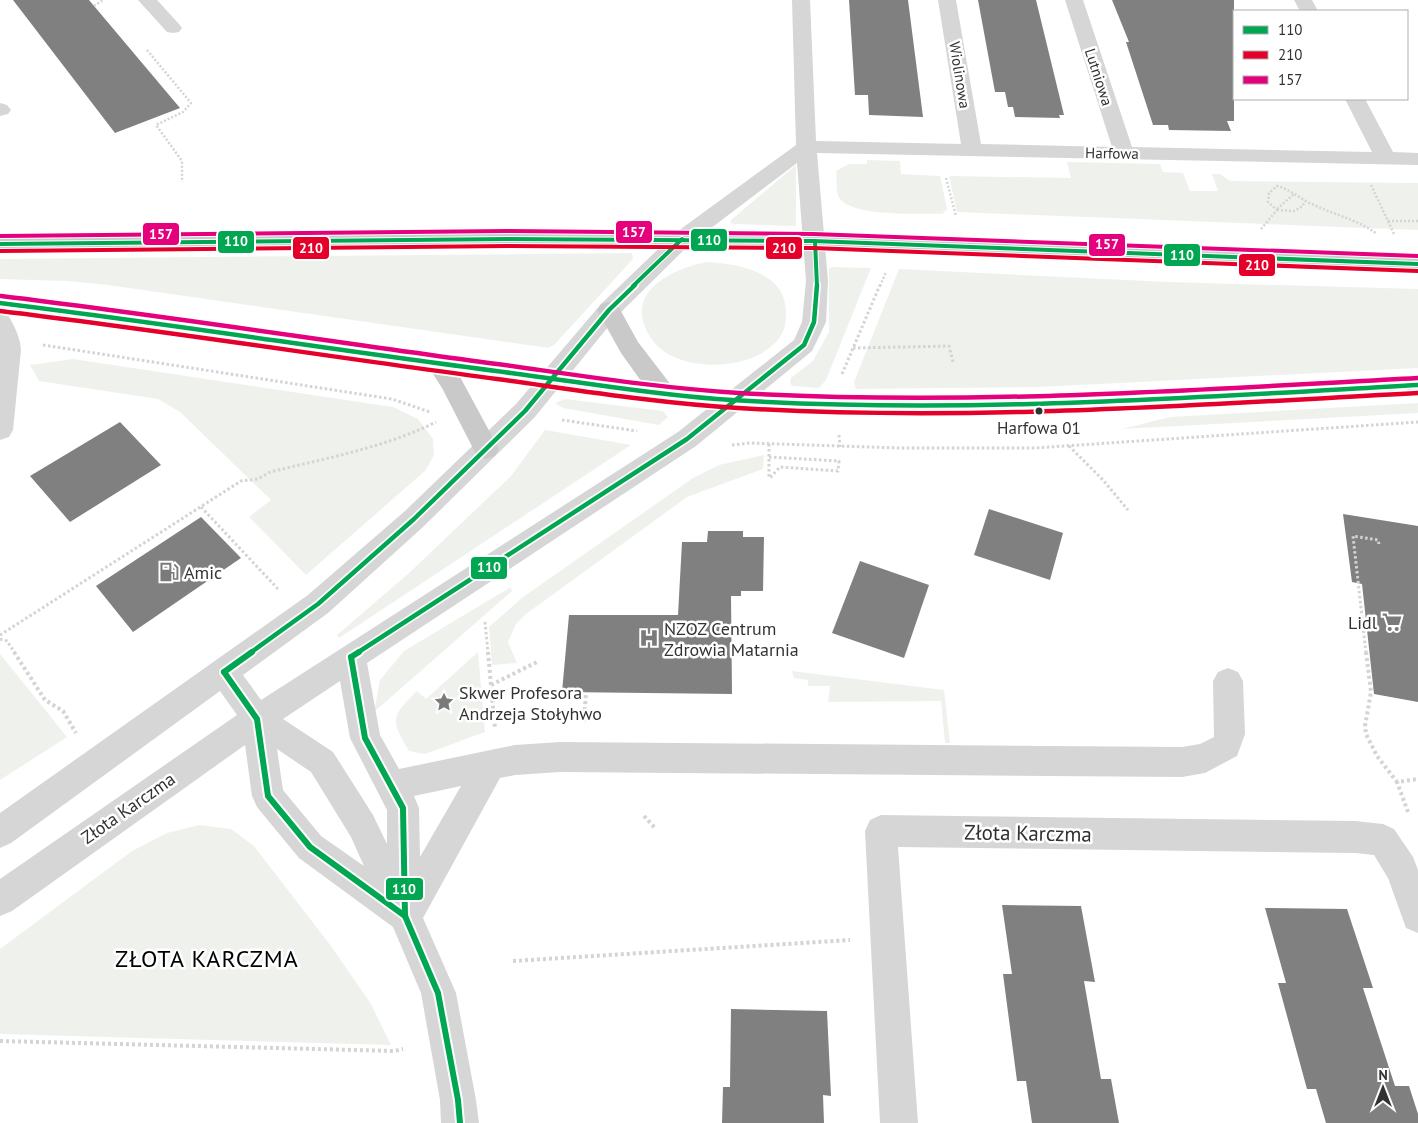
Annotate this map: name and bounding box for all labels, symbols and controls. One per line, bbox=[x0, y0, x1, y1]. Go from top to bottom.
legend bbox=[1233, 10, 1408, 100]
text: 110 bbox=[1278, 20, 1303, 39]
street label: Wiolinowa bbox=[945, 40, 975, 110]
text: 210 bbox=[1278, 45, 1303, 64]
street label: Lutniowa bbox=[1081, 46, 1117, 108]
text: 157 bbox=[1278, 70, 1303, 89]
street label: Harfowa bbox=[1085, 143, 1139, 163]
line badge: 157 bbox=[615, 220, 653, 244]
line badge: 157 bbox=[142, 222, 180, 246]
text: 157 bbox=[622, 223, 646, 241]
text: 157 bbox=[149, 225, 173, 243]
line badge: 110 bbox=[690, 228, 728, 252]
line badge: 110 bbox=[217, 230, 255, 254]
text: 110 bbox=[697, 231, 721, 249]
text: 110 bbox=[224, 232, 248, 250]
line badge: 157 bbox=[1088, 233, 1126, 257]
text: 157 bbox=[1095, 235, 1119, 253]
line badge: 210 bbox=[292, 236, 330, 260]
line badge: 210 bbox=[765, 236, 803, 260]
text: 210 bbox=[299, 239, 323, 257]
text: 210 bbox=[772, 239, 796, 257]
line badge: 110 bbox=[1163, 243, 1201, 267]
text: 110 bbox=[1170, 246, 1194, 264]
line badge: 210 bbox=[1238, 253, 1276, 277]
text: 210 bbox=[1245, 256, 1269, 274]
marker: Harfowa 01 bbox=[1034, 406, 1044, 416]
place label: Harfowa 01 bbox=[997, 417, 1081, 439]
line badge: 110 bbox=[470, 556, 508, 580]
text: 110 bbox=[477, 558, 501, 576]
fuel station icon: Amic bbox=[158, 561, 180, 583]
place label: Amic bbox=[184, 561, 222, 584]
place label: Lidl bbox=[1348, 611, 1378, 634]
supermarket icon: Lidl bbox=[1381, 611, 1403, 633]
place label: NZOZ Centrum Zdrowia Matarnia bbox=[664, 617, 799, 661]
hospital icon: NZOZ Centrum Zdrowia Matarnia bbox=[638, 627, 660, 649]
place label: Skwer Profesora Andrzeja Stołyhwo bbox=[459, 681, 602, 725]
place icon: Skwer Profesora Andrzeja Stołyhwo bbox=[433, 691, 455, 713]
street label: Złota Karczma bbox=[77, 767, 179, 849]
street label: Złota Karczma bbox=[964, 818, 1092, 848]
line badge: 110 bbox=[385, 877, 424, 901]
text: 110 bbox=[392, 880, 416, 898]
district label: ZŁOTA KARCZMA bbox=[115, 943, 299, 974]
north arrow bbox=[1358, 1063, 1408, 1113]
text: N bbox=[1378, 1066, 1388, 1084]

